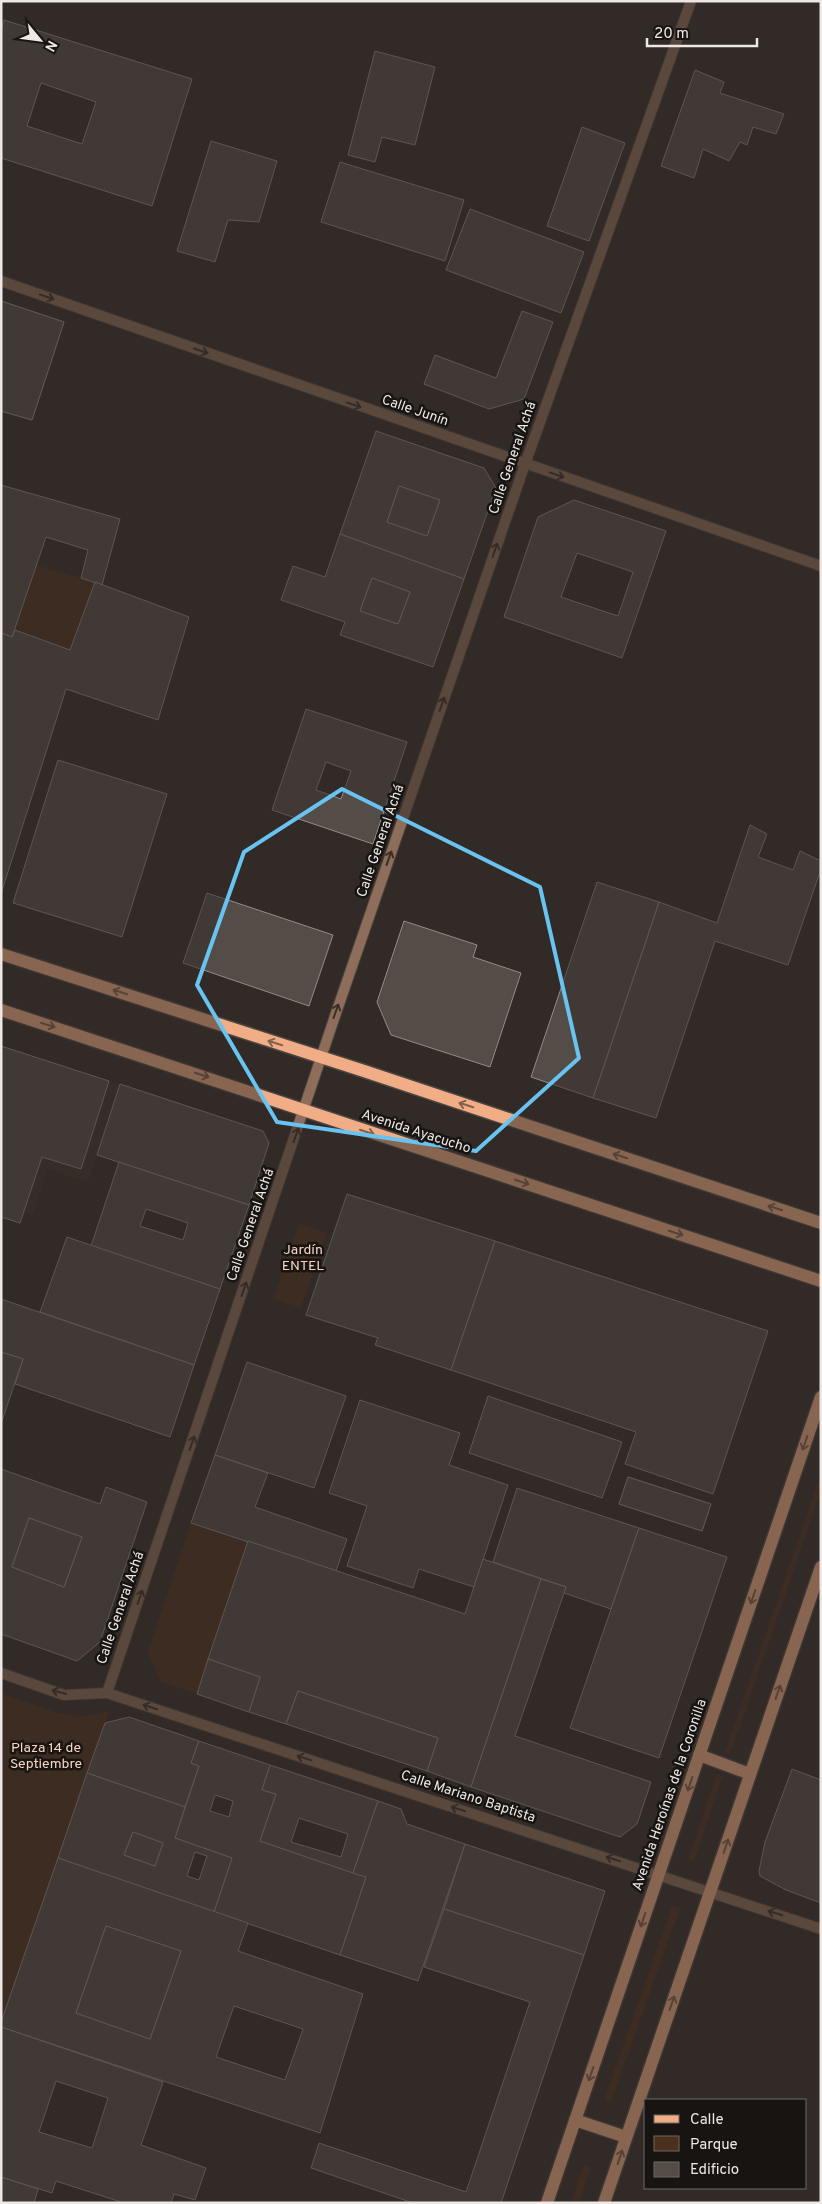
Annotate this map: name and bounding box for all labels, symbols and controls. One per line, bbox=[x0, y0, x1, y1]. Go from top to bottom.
north arrow bbox=[15, 15, 65, 65]
scale bar bbox=[647, 15, 757, 47]
text: 20 m bbox=[654, 25, 689, 44]
text: N bbox=[40, 37, 60, 54]
one-way arrow bbox=[39, 293, 55, 302]
one-way arrow bbox=[192, 347, 208, 356]
street label: Calle Junín bbox=[379, 392, 451, 430]
street label: Calle General Achá bbox=[486, 399, 540, 517]
one-way arrow bbox=[346, 400, 362, 410]
one-way arrow bbox=[549, 471, 565, 481]
one-way arrow bbox=[491, 543, 500, 559]
one-way arrow bbox=[438, 697, 447, 712]
street label: Calle General Achá bbox=[354, 782, 408, 900]
one-way arrow bbox=[385, 850, 394, 866]
one-way arrow bbox=[113, 987, 129, 997]
one-way arrow bbox=[332, 1004, 342, 1020]
one-way arrow bbox=[39, 1021, 55, 1030]
one-way arrow bbox=[267, 1037, 283, 1047]
one-way arrow bbox=[194, 1071, 210, 1081]
one-way arrow bbox=[459, 1100, 475, 1109]
street label: Avenida Ayacucho bbox=[359, 1106, 473, 1158]
one-way arrow bbox=[359, 1127, 375, 1137]
one-way arrow bbox=[292, 1128, 301, 1143]
one-way arrow bbox=[613, 1151, 629, 1160]
street label: Calle General Achá bbox=[224, 1166, 278, 1284]
one-way arrow bbox=[513, 1178, 529, 1188]
one-way arrow bbox=[767, 1202, 783, 1212]
one-way arrow bbox=[668, 1229, 683, 1238]
park label: Jardín ENTEL bbox=[282, 1242, 324, 1275]
one-way arrow bbox=[240, 1282, 249, 1297]
one-way arrow bbox=[800, 1434, 809, 1450]
one-way arrow bbox=[188, 1436, 197, 1451]
street label: Calle General Achá bbox=[94, 1549, 148, 1667]
one-way arrow bbox=[748, 1588, 757, 1604]
one-way arrow bbox=[135, 1589, 145, 1605]
one-way arrow bbox=[774, 1685, 783, 1700]
one-way arrow bbox=[51, 1687, 67, 1696]
street label: Avenida Heroínas de la Coronilla bbox=[629, 1697, 711, 1893]
one-way arrow bbox=[142, 1702, 158, 1711]
park label: Plaza 14 de Septiembre bbox=[10, 1740, 82, 1773]
one-way arrow bbox=[296, 1752, 312, 1762]
street label: Calle Mariano Baptista bbox=[398, 1767, 538, 1827]
one-way arrow bbox=[684, 1775, 694, 1791]
one-way arrow bbox=[451, 1803, 467, 1813]
one-way arrow bbox=[722, 1839, 731, 1854]
one-way arrow bbox=[605, 1854, 621, 1864]
one-way arrow bbox=[767, 1908, 783, 1917]
one-way arrow bbox=[638, 1912, 647, 1928]
one-way arrow bbox=[668, 1995, 678, 2011]
one-way arrow bbox=[586, 2066, 595, 2081]
legend bbox=[644, 2099, 807, 2189]
text: Calle bbox=[690, 2111, 724, 2130]
text: Parque bbox=[690, 2136, 738, 2155]
one-way arrow bbox=[615, 2149, 625, 2165]
text: Edificio bbox=[690, 2161, 739, 2180]

